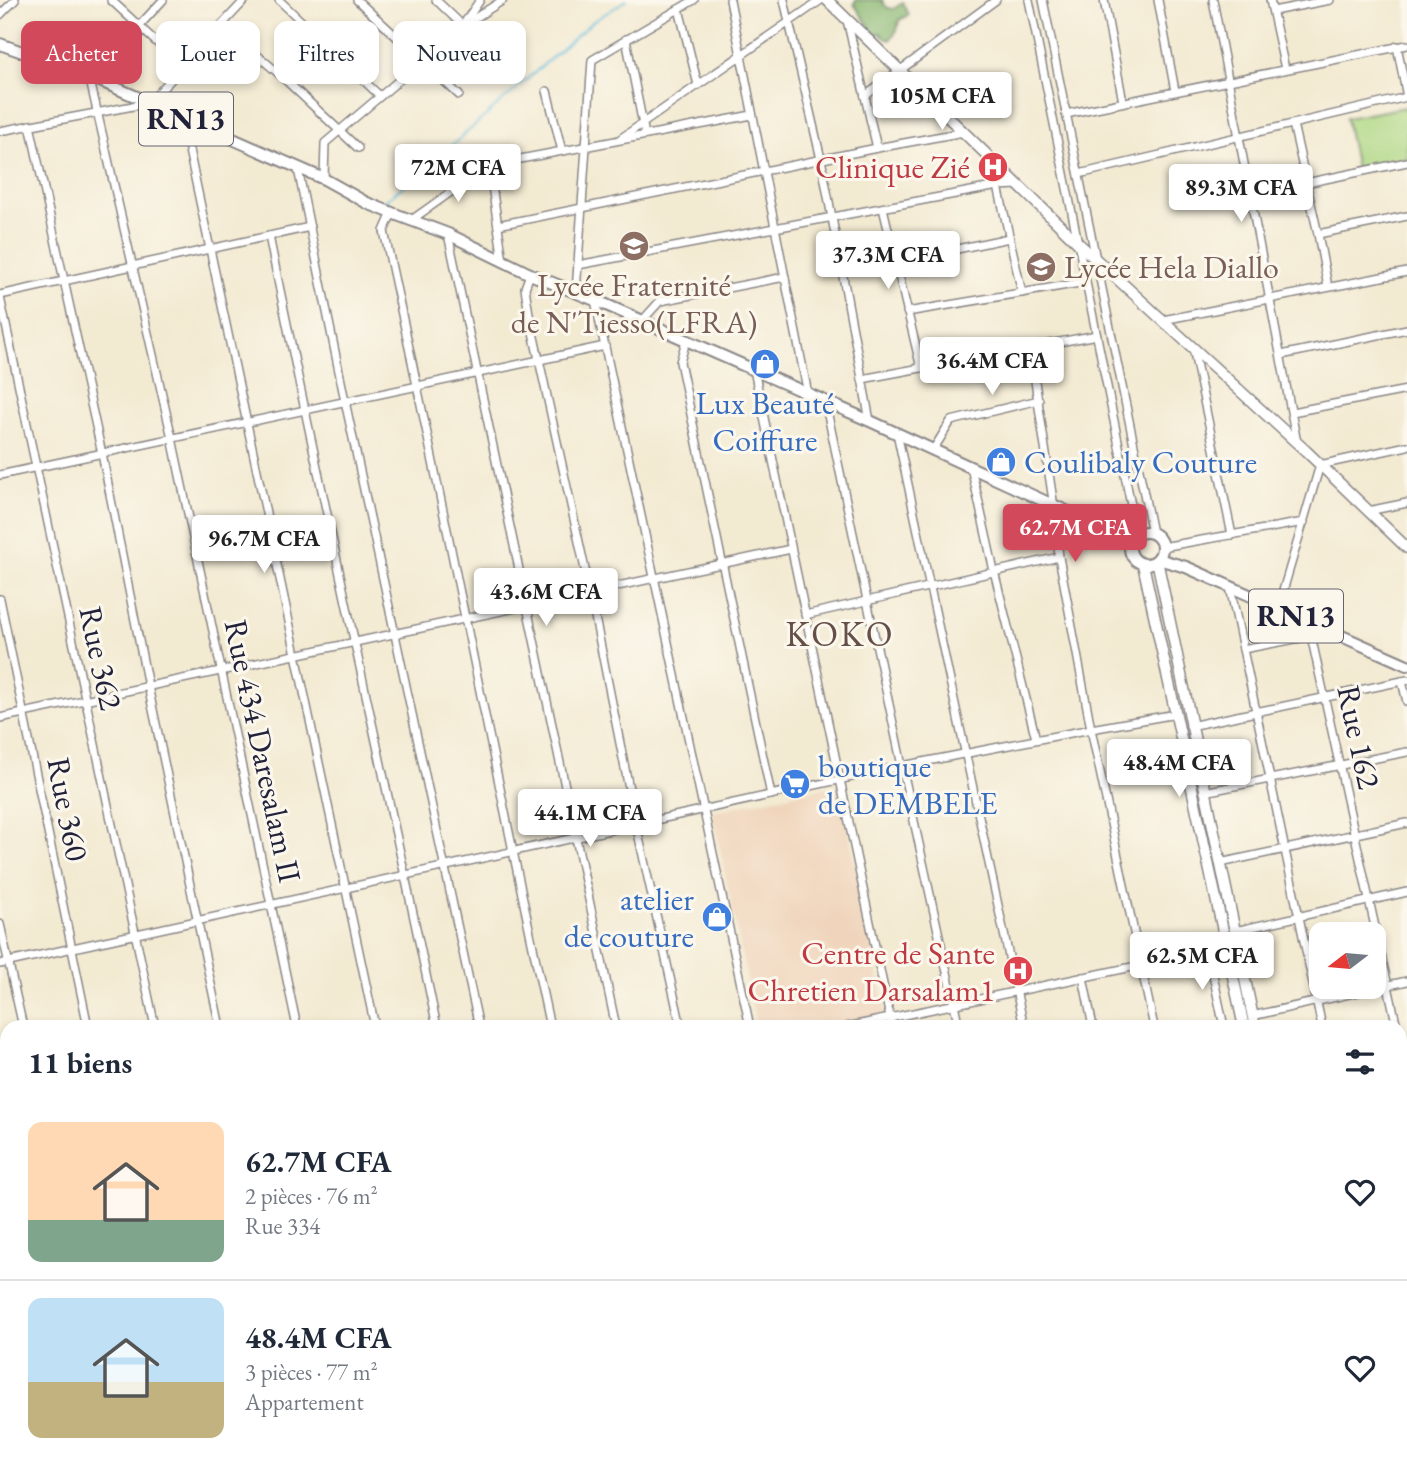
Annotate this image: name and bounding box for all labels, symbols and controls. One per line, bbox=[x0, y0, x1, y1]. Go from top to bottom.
chip: Acheter bbox=[21, 21, 142, 84]
chip: Louer bbox=[156, 21, 260, 84]
chip: Filtres bbox=[274, 21, 379, 84]
chip: Nouveau bbox=[393, 21, 526, 84]
pin: 105M CFA bbox=[870, 72, 1014, 132]
text: 105M CFA bbox=[889, 80, 995, 110]
road number: RN13 bbox=[139, 92, 233, 146]
pin: 72M CFA bbox=[393, 144, 523, 204]
place label: Clinique Zié bbox=[815, 146, 970, 188]
hospital icon: Clinique Zié bbox=[976, 150, 1010, 184]
text: 72M CFA bbox=[411, 152, 505, 182]
pin: 89.3M CFA bbox=[1161, 164, 1321, 224]
text: 89.3M CFA bbox=[1185, 172, 1297, 202]
school or university icon: Lycée Fraternité de N'Tiesso(LFRA) bbox=[617, 229, 651, 263]
pin: 37.3M CFA bbox=[808, 232, 968, 291]
text: 37.3M CFA bbox=[832, 239, 944, 269]
place label: Lycée Hela Diallo bbox=[1064, 246, 1279, 288]
school or university icon: Lycée Hela Diallo bbox=[1024, 250, 1058, 284]
place label: Lycée Fraternité de N'Tiesso(LFRA) bbox=[511, 264, 757, 343]
pin: 36.4M CFA bbox=[912, 338, 1072, 397]
text: 36.4M CFA bbox=[936, 345, 1048, 375]
shop icon: Lux Beauté Coiffure bbox=[748, 347, 782, 381]
place label: Lux Beauté Coiffure bbox=[695, 382, 835, 461]
place label: Coulibaly Couture bbox=[1024, 441, 1257, 483]
shop icon: Coulibaly Couture bbox=[984, 445, 1018, 479]
pin: 62.7M CFA bbox=[995, 504, 1155, 564]
text: 62.7M CFA bbox=[1019, 512, 1131, 542]
pin: 96.7M CFA bbox=[184, 516, 344, 575]
text: 96.7M CFA bbox=[208, 523, 320, 553]
pin: 43.6M CFA bbox=[466, 568, 626, 628]
text: 43.6M CFA bbox=[490, 576, 602, 606]
road number: RN13 bbox=[1249, 590, 1343, 642]
street label: Rue 362 bbox=[70, 602, 133, 714]
district label: KOKO bbox=[785, 611, 895, 656]
street label: Rue 434 Daresalam II bbox=[215, 616, 311, 886]
street label: Rue 162 bbox=[1328, 681, 1391, 793]
pin: 48.4M CFA bbox=[1099, 740, 1259, 799]
place label: boutique de DEMBELE bbox=[818, 745, 998, 824]
text: 48.4M CFA bbox=[1123, 747, 1235, 777]
street label: Rue 360 bbox=[37, 754, 99, 864]
supermarket icon: boutique de DEMBELE bbox=[778, 767, 812, 801]
pin: 44.1M CFA bbox=[510, 790, 670, 849]
text: 44.1M CFA bbox=[534, 797, 646, 827]
place label: atelier de couture bbox=[564, 878, 694, 957]
shop icon: atelier de couture bbox=[700, 900, 734, 934]
north arrow bbox=[1309, 922, 1386, 999]
map controls bbox=[1309, 922, 1386, 999]
place label: Centre de Sante Chretien Darsalam1 bbox=[748, 932, 995, 1011]
pin: 62.5M CFA bbox=[1122, 932, 1282, 992]
text: 62.5M CFA bbox=[1146, 940, 1258, 970]
hospital icon: Centre de Sante Chretien Darsalam1 bbox=[1001, 954, 1035, 988]
text: 11 biens bbox=[28, 1043, 132, 1082]
icon: filters bbox=[1341, 1043, 1379, 1081]
text: 62.7M CFA bbox=[245, 1142, 392, 1181]
icon: home bbox=[84, 1150, 168, 1234]
icon: heart bbox=[1341, 1173, 1379, 1211]
text: 2 pièces · 76 m² bbox=[245, 1181, 378, 1211]
text: Rue 334 bbox=[245, 1211, 320, 1241]
text: 48.4M CFA bbox=[245, 1318, 392, 1357]
icon: home bbox=[84, 1326, 168, 1410]
icon: heart bbox=[1341, 1349, 1379, 1387]
text: 3 pièces · 77 m² bbox=[245, 1357, 378, 1387]
text: Appartement bbox=[245, 1387, 364, 1417]

